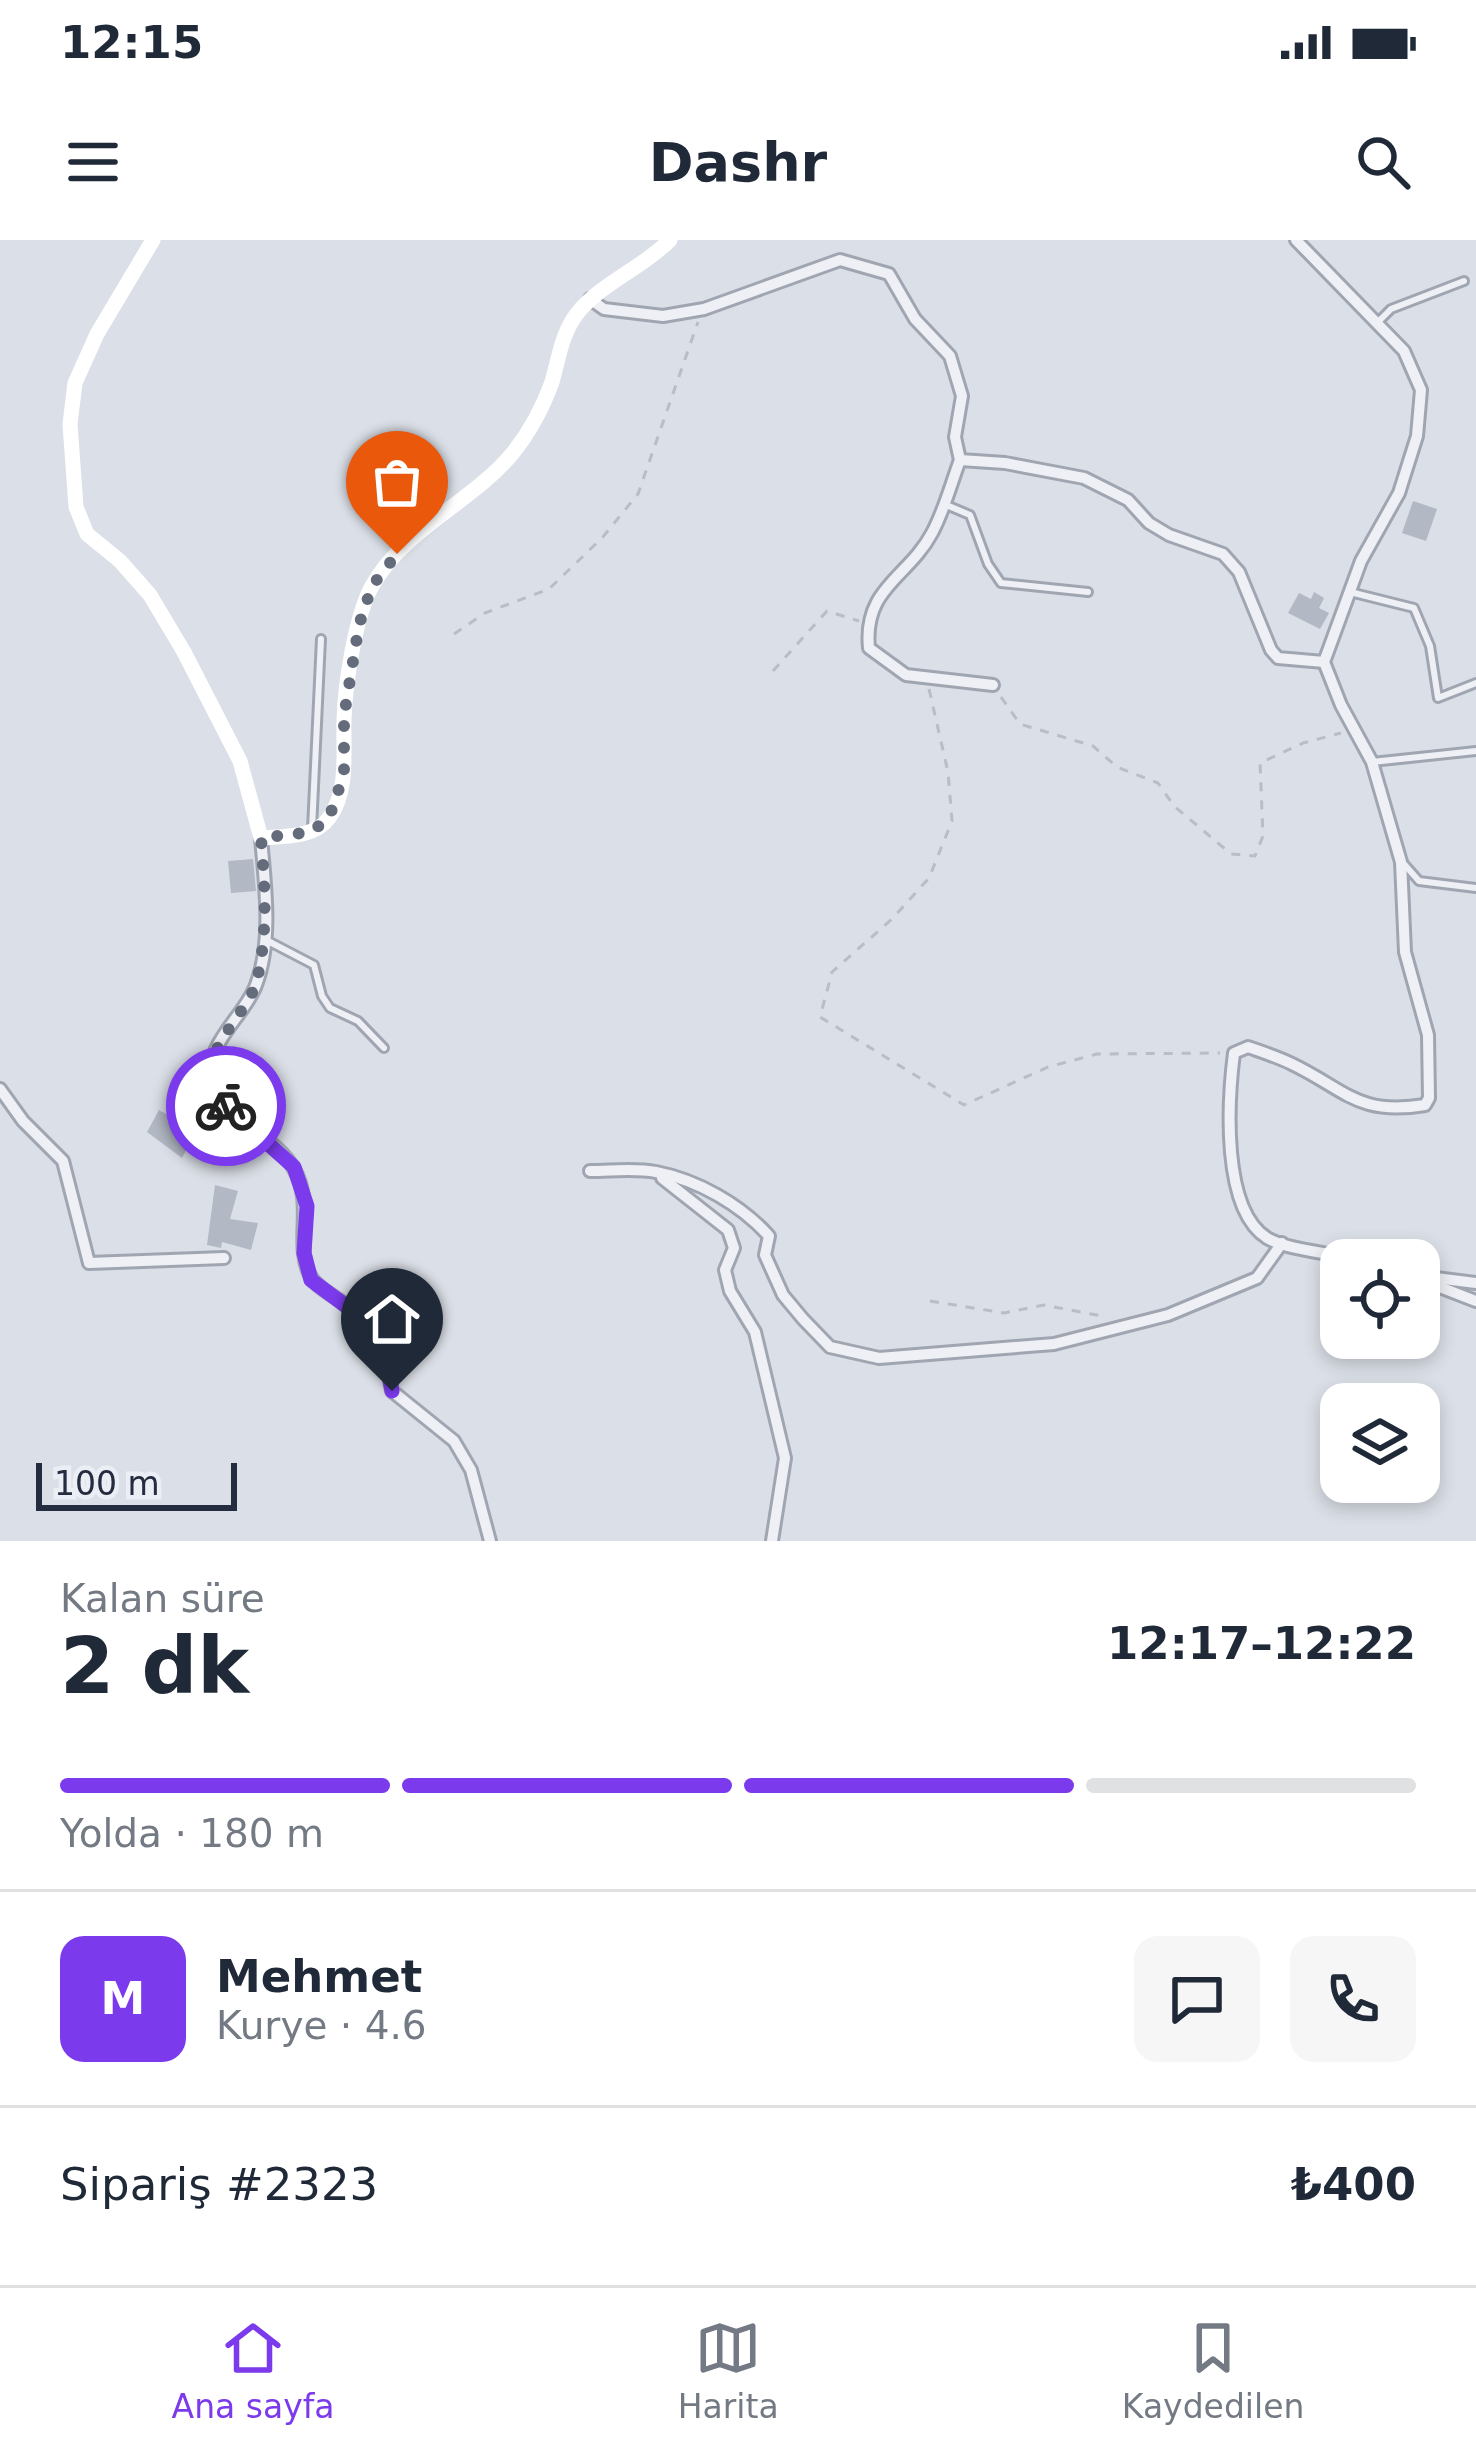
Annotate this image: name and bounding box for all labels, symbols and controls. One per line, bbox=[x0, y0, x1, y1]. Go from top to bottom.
text: 12:15 bbox=[60, 16, 203, 69]
icon: menu bbox=[60, 129, 126, 195]
icon: search bbox=[1350, 129, 1416, 195]
text: Dashr bbox=[649, 131, 827, 194]
pin bbox=[346, 431, 448, 554]
icon: bag bbox=[364, 449, 430, 515]
courier bbox=[166, 1046, 286, 1166]
icon: bike bbox=[193, 1073, 259, 1139]
map controls bbox=[1320, 1239, 1440, 1503]
button: locate bbox=[1320, 1239, 1440, 1359]
pin bbox=[341, 1268, 443, 1391]
icon: home bbox=[359, 1286, 425, 1352]
button: layers bbox=[1320, 1383, 1440, 1503]
scale bar bbox=[36, 1457, 237, 1510]
text: 100 m bbox=[54, 1464, 160, 1503]
text: Kalan süre bbox=[60, 1576, 265, 1621]
text: 12:17–12:22 bbox=[1107, 1617, 1416, 1670]
text: 2 dk bbox=[60, 1621, 249, 1711]
text: Yolda · 180 m bbox=[60, 1811, 324, 1856]
button: chat bbox=[1134, 1936, 1260, 2062]
button: phone bbox=[1290, 1936, 1416, 2062]
text: Mehmet bbox=[216, 1950, 422, 2003]
text: M bbox=[101, 1972, 145, 2025]
text: Kurye · 4.6 bbox=[216, 2003, 427, 2048]
text: Sipariş #2323 bbox=[60, 2158, 378, 2211]
text: ₺400 bbox=[1291, 2158, 1416, 2211]
tab: Ana sayfa bbox=[172, 2315, 335, 2426]
tab: Harita bbox=[678, 2315, 779, 2426]
tab: Kaydedilen bbox=[1122, 2315, 1304, 2426]

